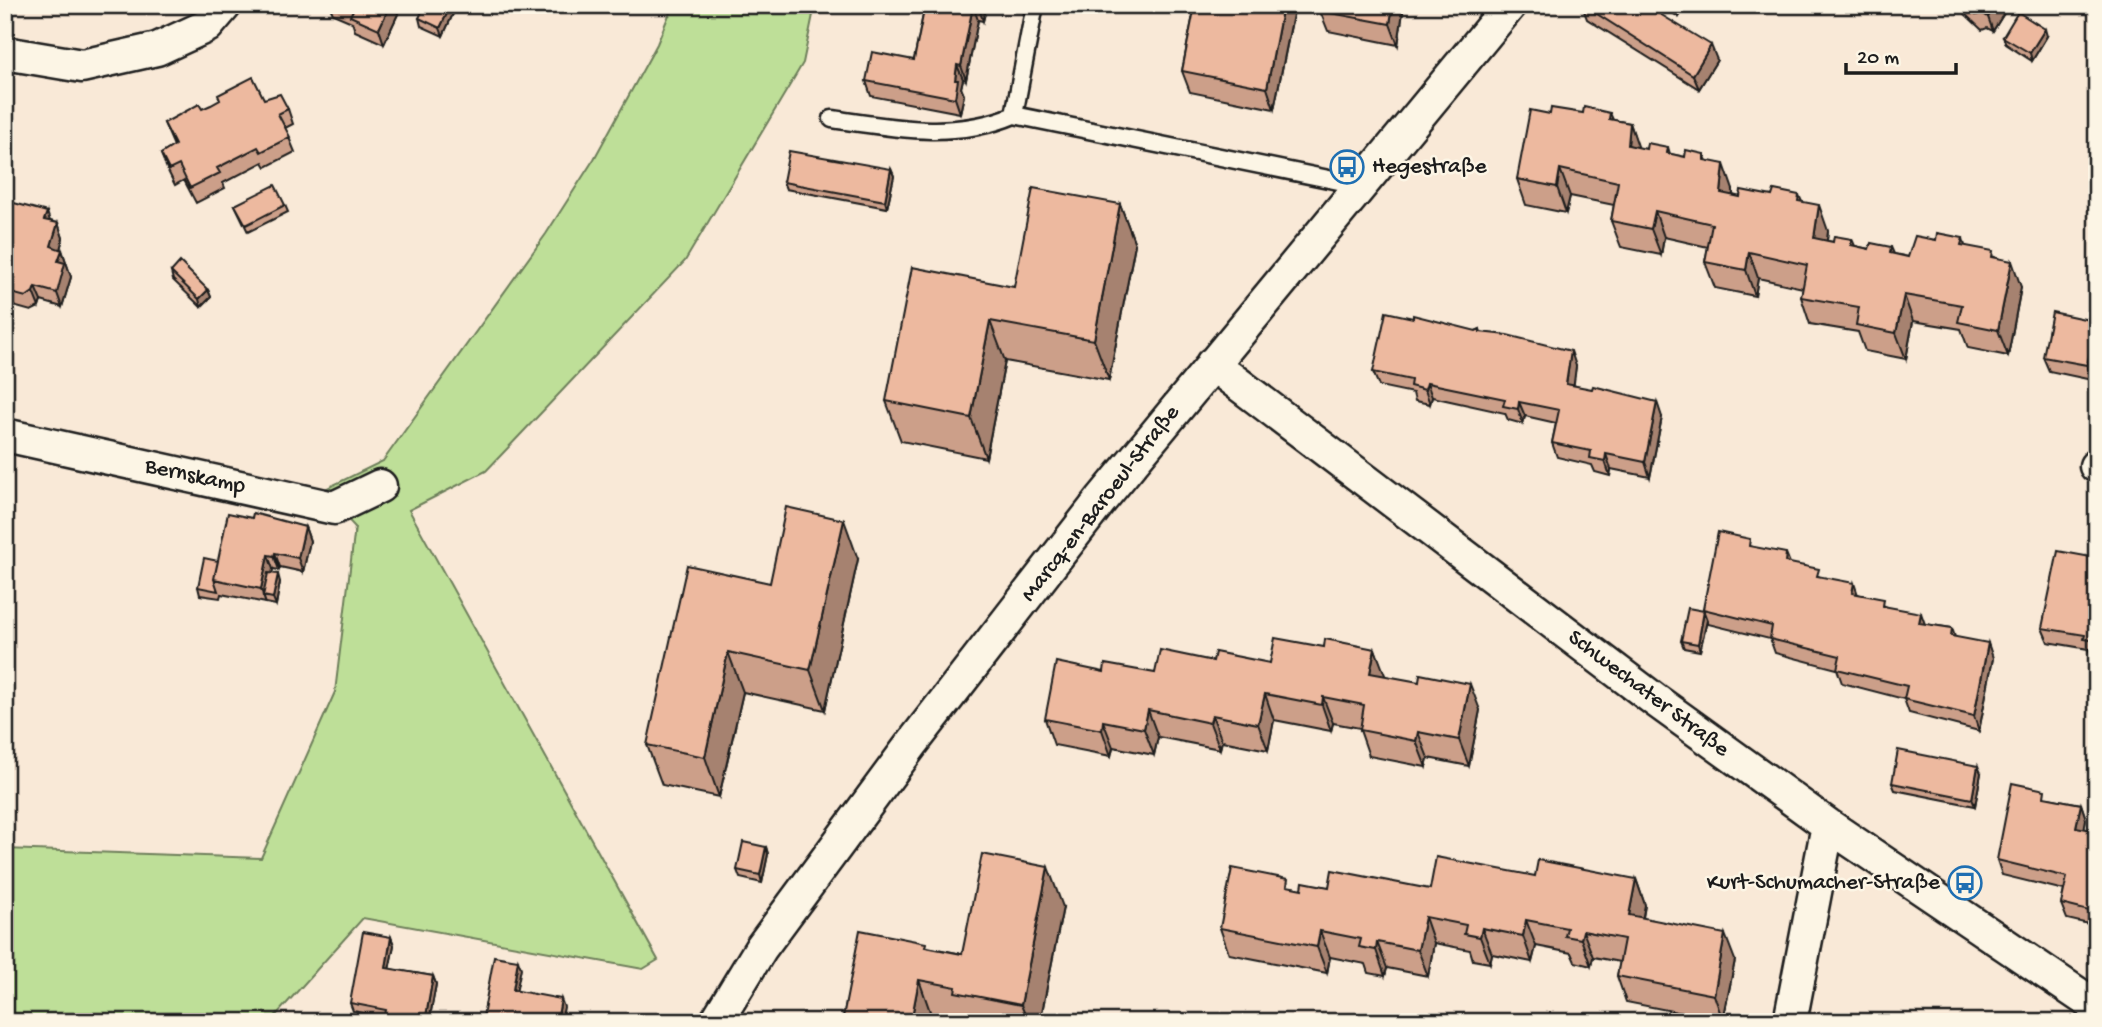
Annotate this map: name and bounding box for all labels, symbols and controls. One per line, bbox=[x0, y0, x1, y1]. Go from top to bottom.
scale bar bbox=[1846, 32, 1957, 76]
text: 20 m bbox=[1857, 47, 1899, 72]
bus stop icon: Hegestraße bbox=[1328, 148, 1366, 186]
place label: Hegestraße bbox=[1372, 154, 1488, 181]
street label: Marcq-en-Baroeul-Straße bbox=[1016, 399, 1187, 608]
street label: Bernskamp bbox=[141, 453, 248, 501]
street label: Schwechater Straße bbox=[1562, 624, 1735, 764]
bus stop icon: Kurt-Schumacher-Straße bbox=[1946, 864, 1984, 902]
place label: Kurt-Schumacher-Straße bbox=[1707, 870, 1941, 897]

